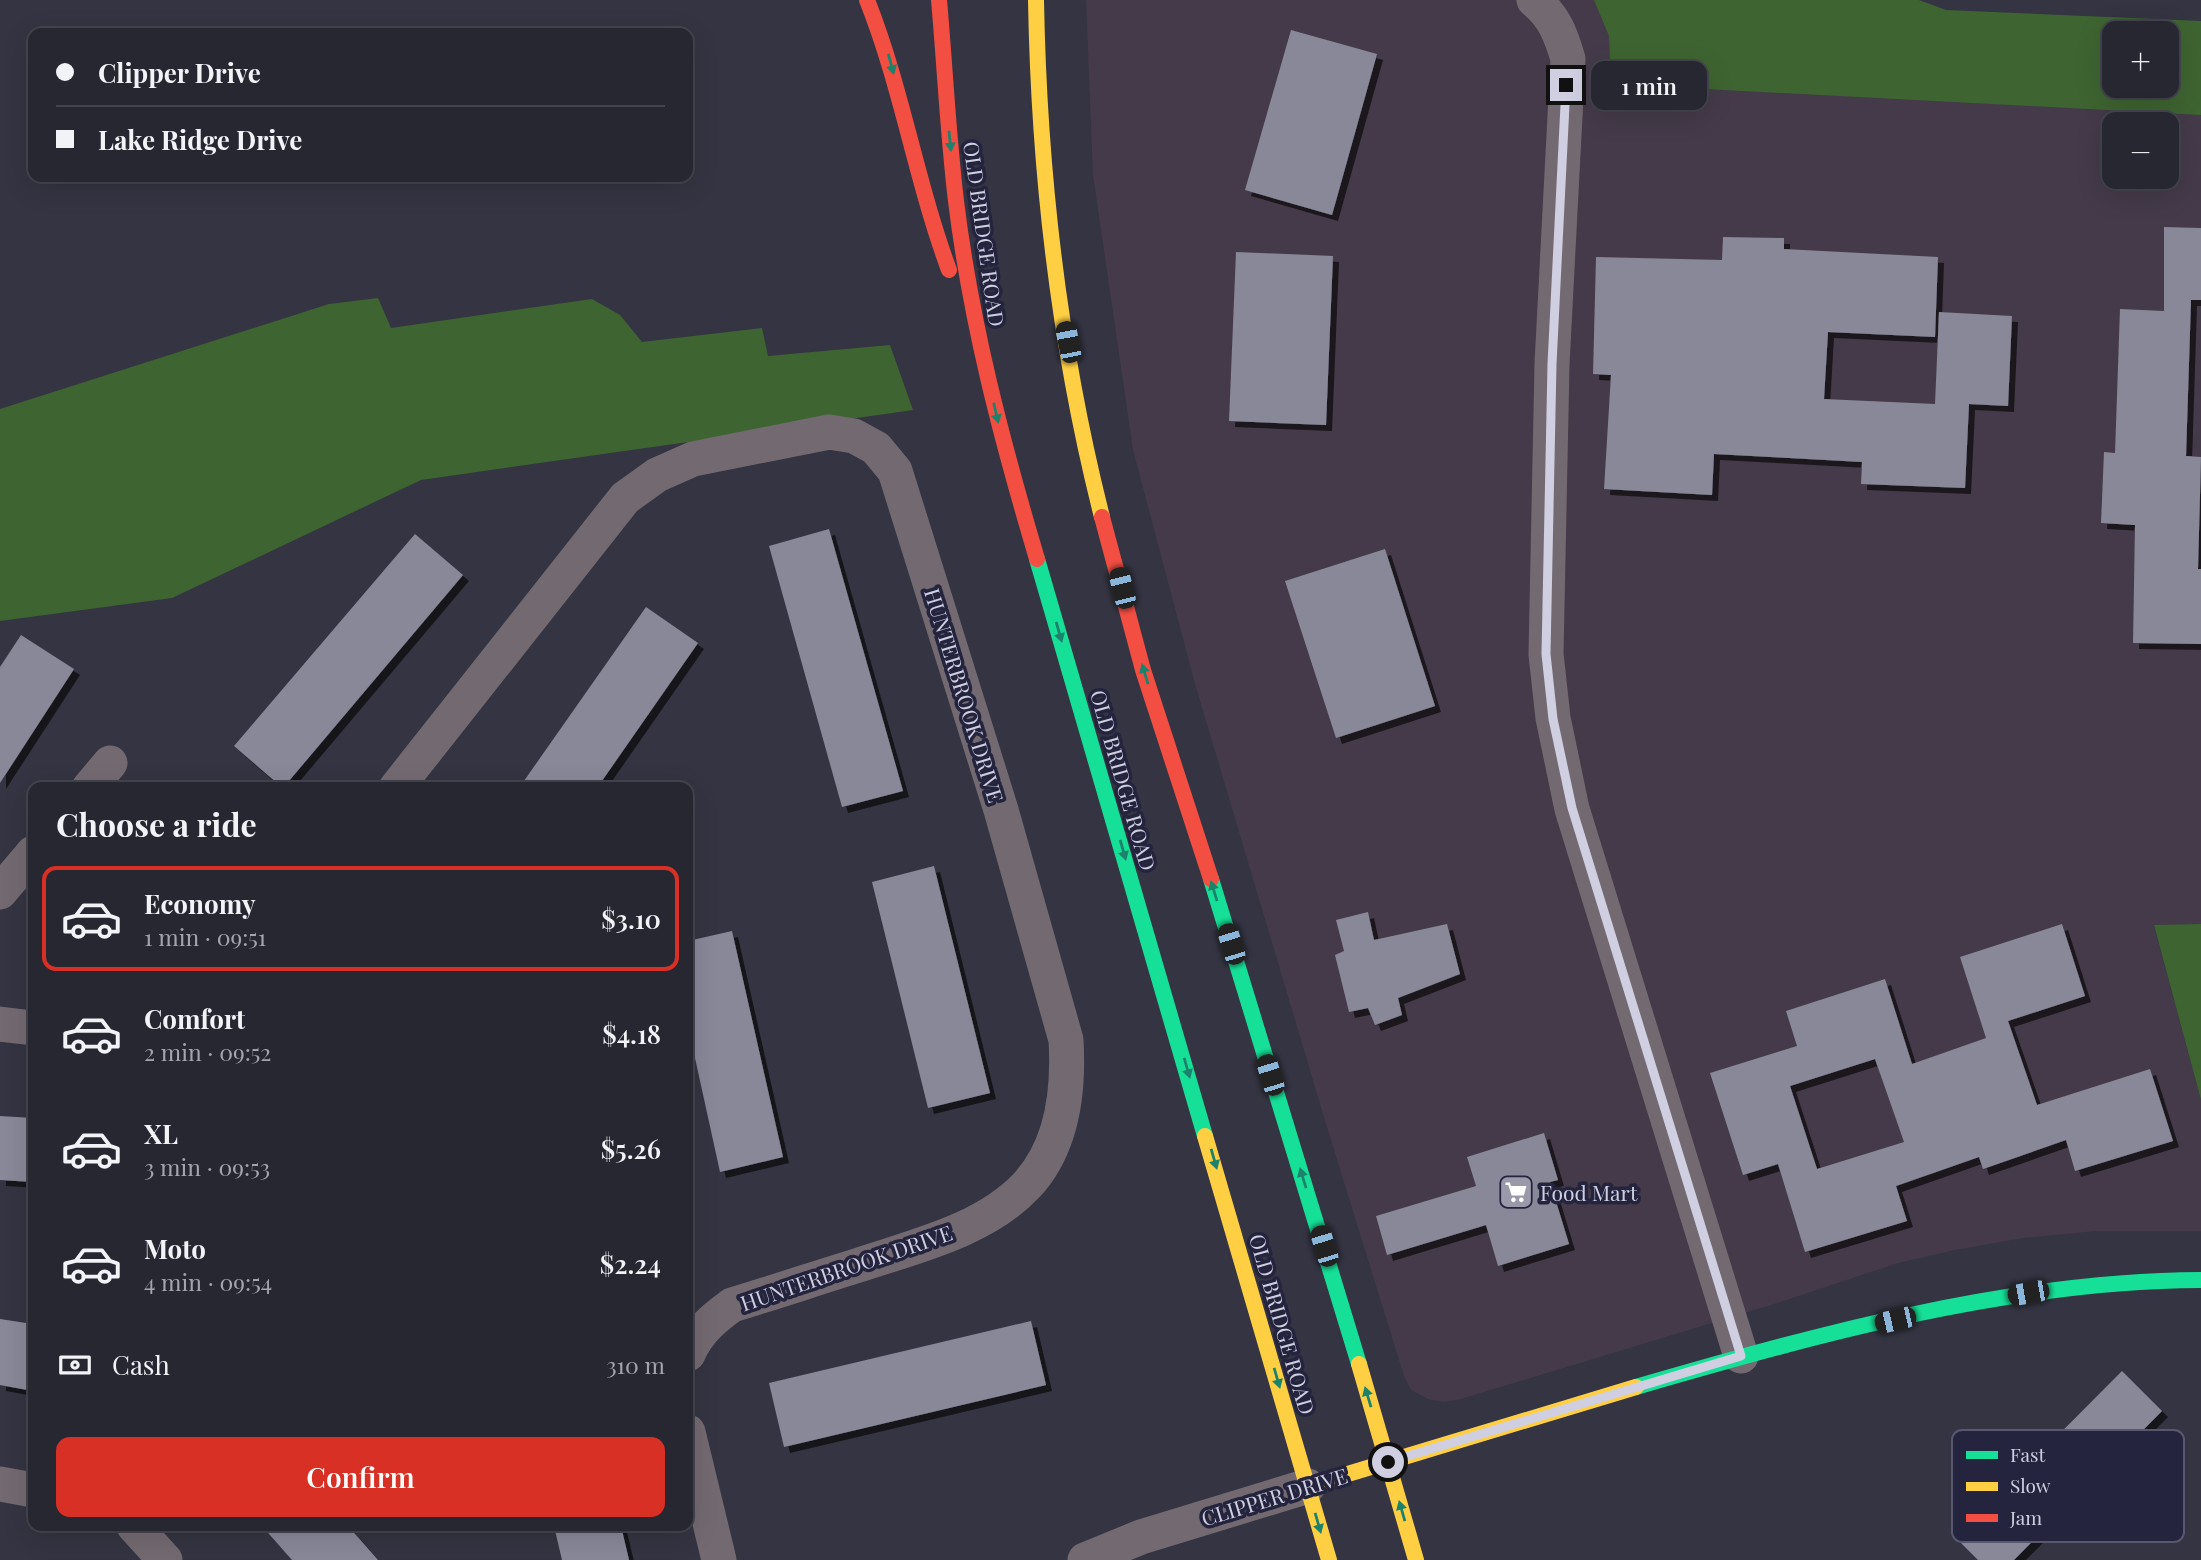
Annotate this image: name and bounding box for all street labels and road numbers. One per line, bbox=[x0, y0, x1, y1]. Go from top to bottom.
street label: OLD BRIDGE ROAD bbox=[958, 140, 1012, 328]
street label: HUNTERBROOK DRIVE bbox=[919, 584, 1011, 806]
street label: OLD BRIDGE ROAD bbox=[1085, 686, 1163, 874]
street label: HUNTERBROOK DRIVE bbox=[736, 1218, 956, 1316]
street label: OLD BRIDGE ROAD bbox=[1244, 1230, 1322, 1418]
street label: CLIPPER DRIVE bbox=[1197, 1460, 1351, 1532]

